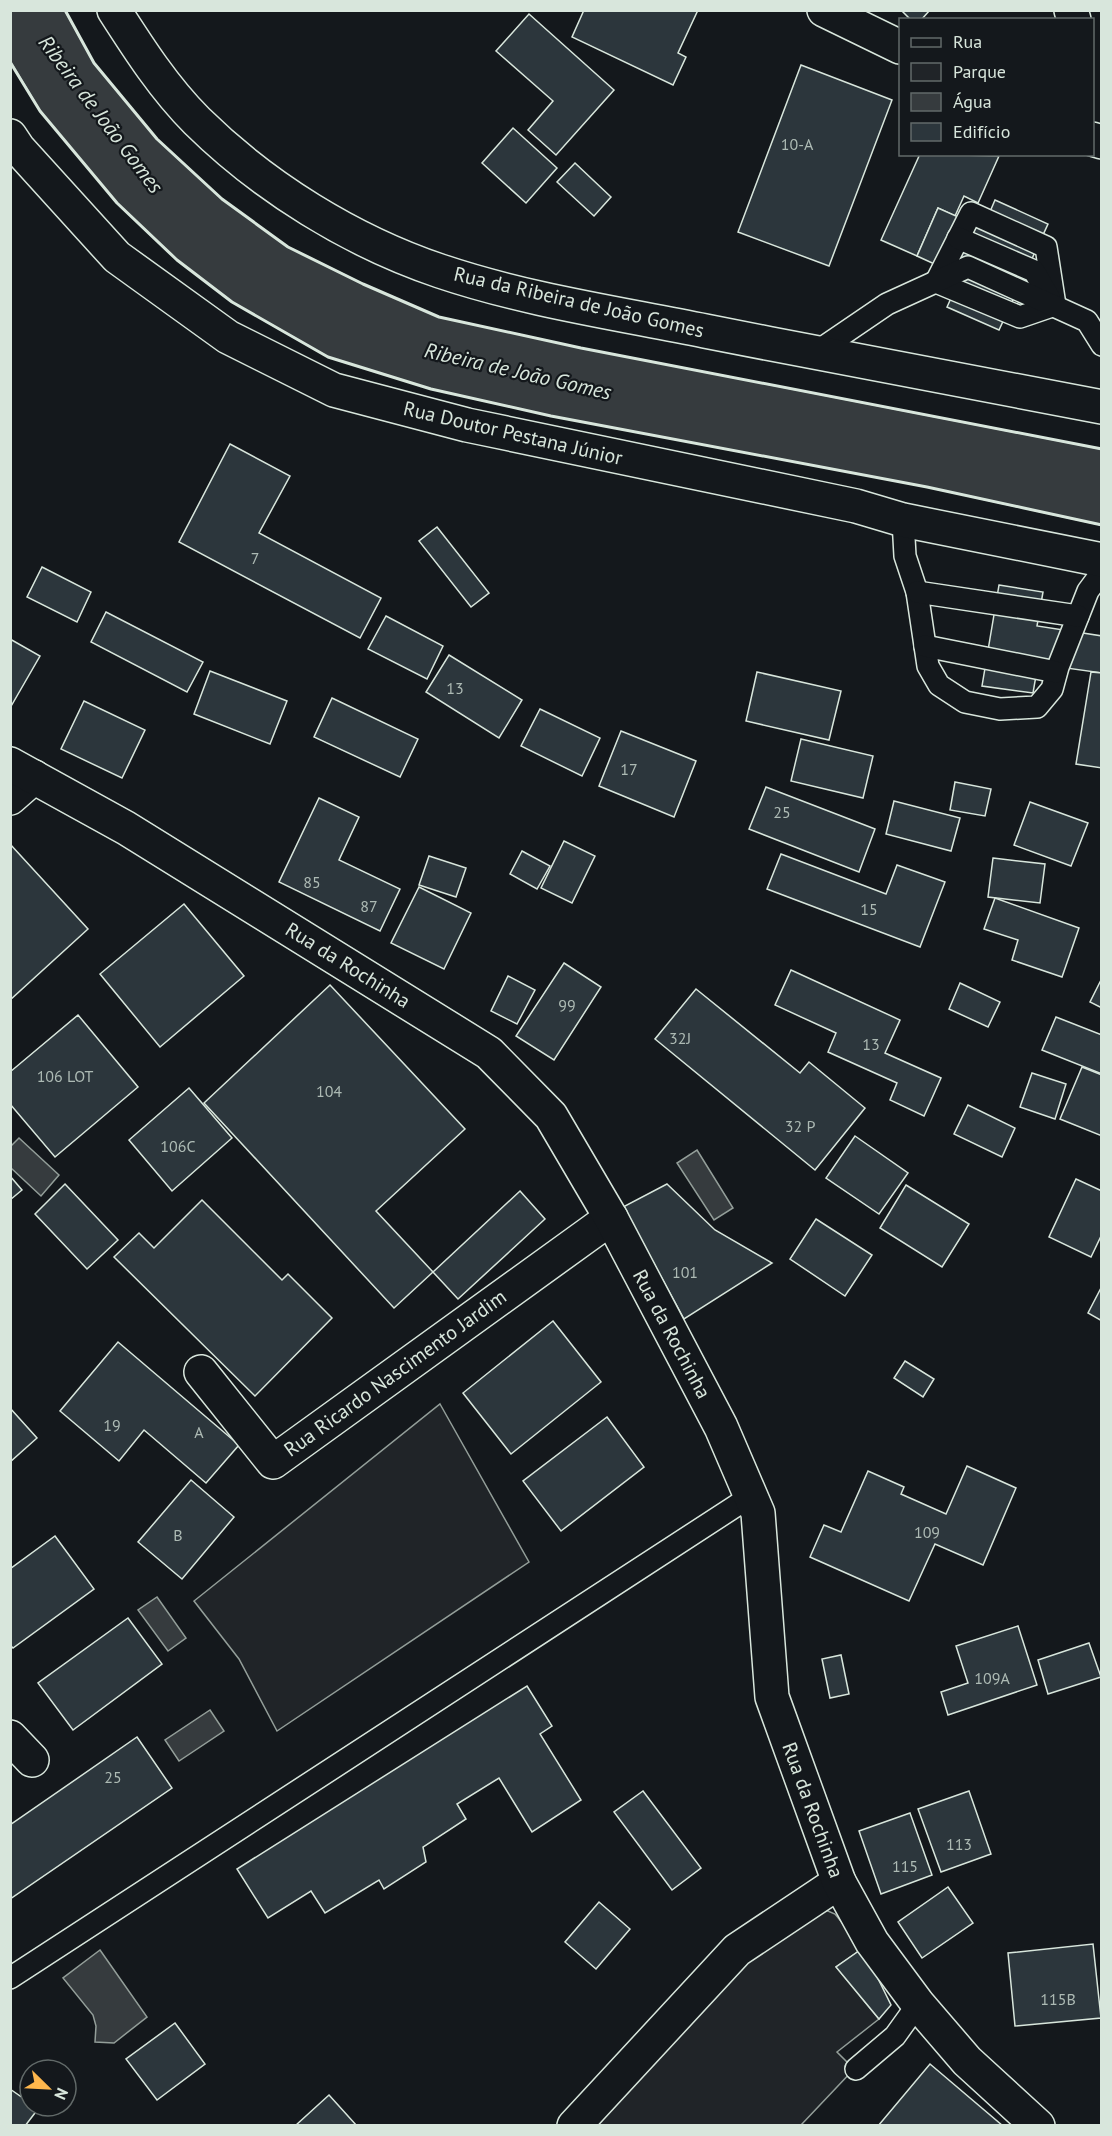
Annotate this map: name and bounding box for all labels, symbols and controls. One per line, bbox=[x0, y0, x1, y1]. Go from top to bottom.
legend bbox=[899, 18, 1094, 156]
water label: Ribeira de João Gomes bbox=[33, 30, 170, 199]
text: Rua bbox=[953, 30, 982, 53]
text: Parque bbox=[953, 60, 1006, 83]
text: Água bbox=[953, 90, 992, 113]
text: Edifício bbox=[953, 120, 1010, 143]
house number: 10-A bbox=[781, 134, 814, 154]
street label: Rua da Ribeira de João Gomes bbox=[451, 261, 707, 343]
water label: Ribeira de João Gomes bbox=[422, 336, 615, 406]
street label: Rua Doutor Pestana Júnior bbox=[401, 395, 625, 471]
house number: 7 bbox=[251, 548, 259, 568]
house number: 13 bbox=[446, 678, 464, 698]
house number: 17 bbox=[620, 759, 638, 779]
house number: 25 bbox=[773, 802, 791, 822]
house number: 85 bbox=[303, 872, 321, 892]
house number: 87 bbox=[360, 896, 378, 916]
house number: 15 bbox=[860, 899, 878, 919]
street label: Rua da Rochinha bbox=[281, 916, 415, 1014]
house number: 99 bbox=[558, 995, 576, 1015]
house number: 32J bbox=[669, 1028, 691, 1048]
house number: 13 bbox=[862, 1034, 880, 1054]
house number: 106 LOT bbox=[37, 1066, 93, 1086]
house number: 104 bbox=[316, 1081, 342, 1101]
house number: 32 P bbox=[785, 1116, 815, 1136]
house number: 106C bbox=[160, 1136, 196, 1156]
house number: 101 bbox=[672, 1262, 698, 1282]
street label: Rua da Rochinha bbox=[627, 1265, 717, 1403]
street label: Rua Ricardo Nascimento Jardim bbox=[279, 1284, 511, 1462]
house number: 19 bbox=[103, 1415, 121, 1435]
house number: A bbox=[194, 1422, 204, 1442]
house number: 109 bbox=[914, 1522, 940, 1542]
house number: B bbox=[173, 1525, 183, 1545]
house number: 109A bbox=[974, 1668, 1010, 1688]
street label: Rua da Rochinha bbox=[776, 1739, 850, 1881]
house number: 25 bbox=[104, 1767, 122, 1787]
house number: 113 bbox=[946, 1834, 972, 1854]
house number: 115 bbox=[892, 1856, 918, 1876]
house number: 115B bbox=[1040, 1989, 1076, 2009]
north arrow bbox=[18, 2058, 78, 2118]
text: N bbox=[50, 2085, 73, 2103]

